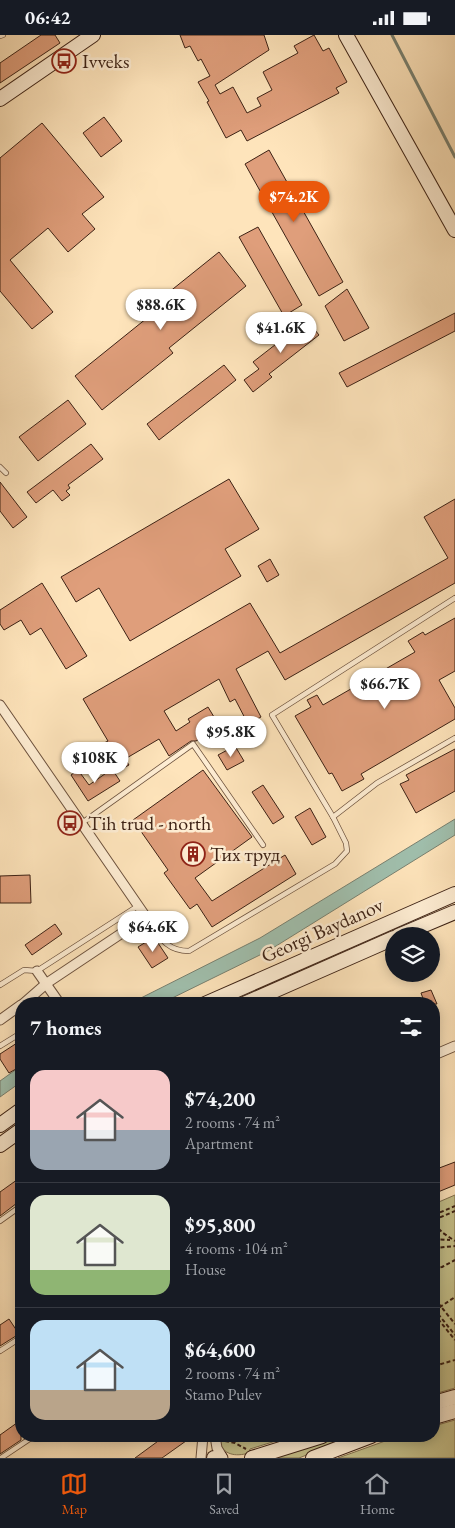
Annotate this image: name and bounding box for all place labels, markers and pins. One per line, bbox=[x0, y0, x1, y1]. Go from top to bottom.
bus stop icon: Ivveks bbox=[51, 48, 77, 74]
place label: Ivveks bbox=[82, 48, 129, 74]
pin: $74.2K bbox=[253, 181, 335, 223]
pin: $88.6K bbox=[120, 289, 202, 331]
pin: $41.6K bbox=[240, 311, 322, 354]
pin: $66.7K bbox=[344, 667, 426, 710]
pin: $95.8K bbox=[190, 715, 272, 758]
pin: $108K bbox=[60, 741, 130, 784]
bus stop icon: Tih trud - north bbox=[57, 810, 83, 836]
place label: Tih trud - north bbox=[88, 810, 211, 836]
building icon: Тих труд bbox=[180, 841, 206, 867]
place label: Тих труд bbox=[210, 841, 280, 867]
pin: $64.6K bbox=[112, 911, 194, 953]

